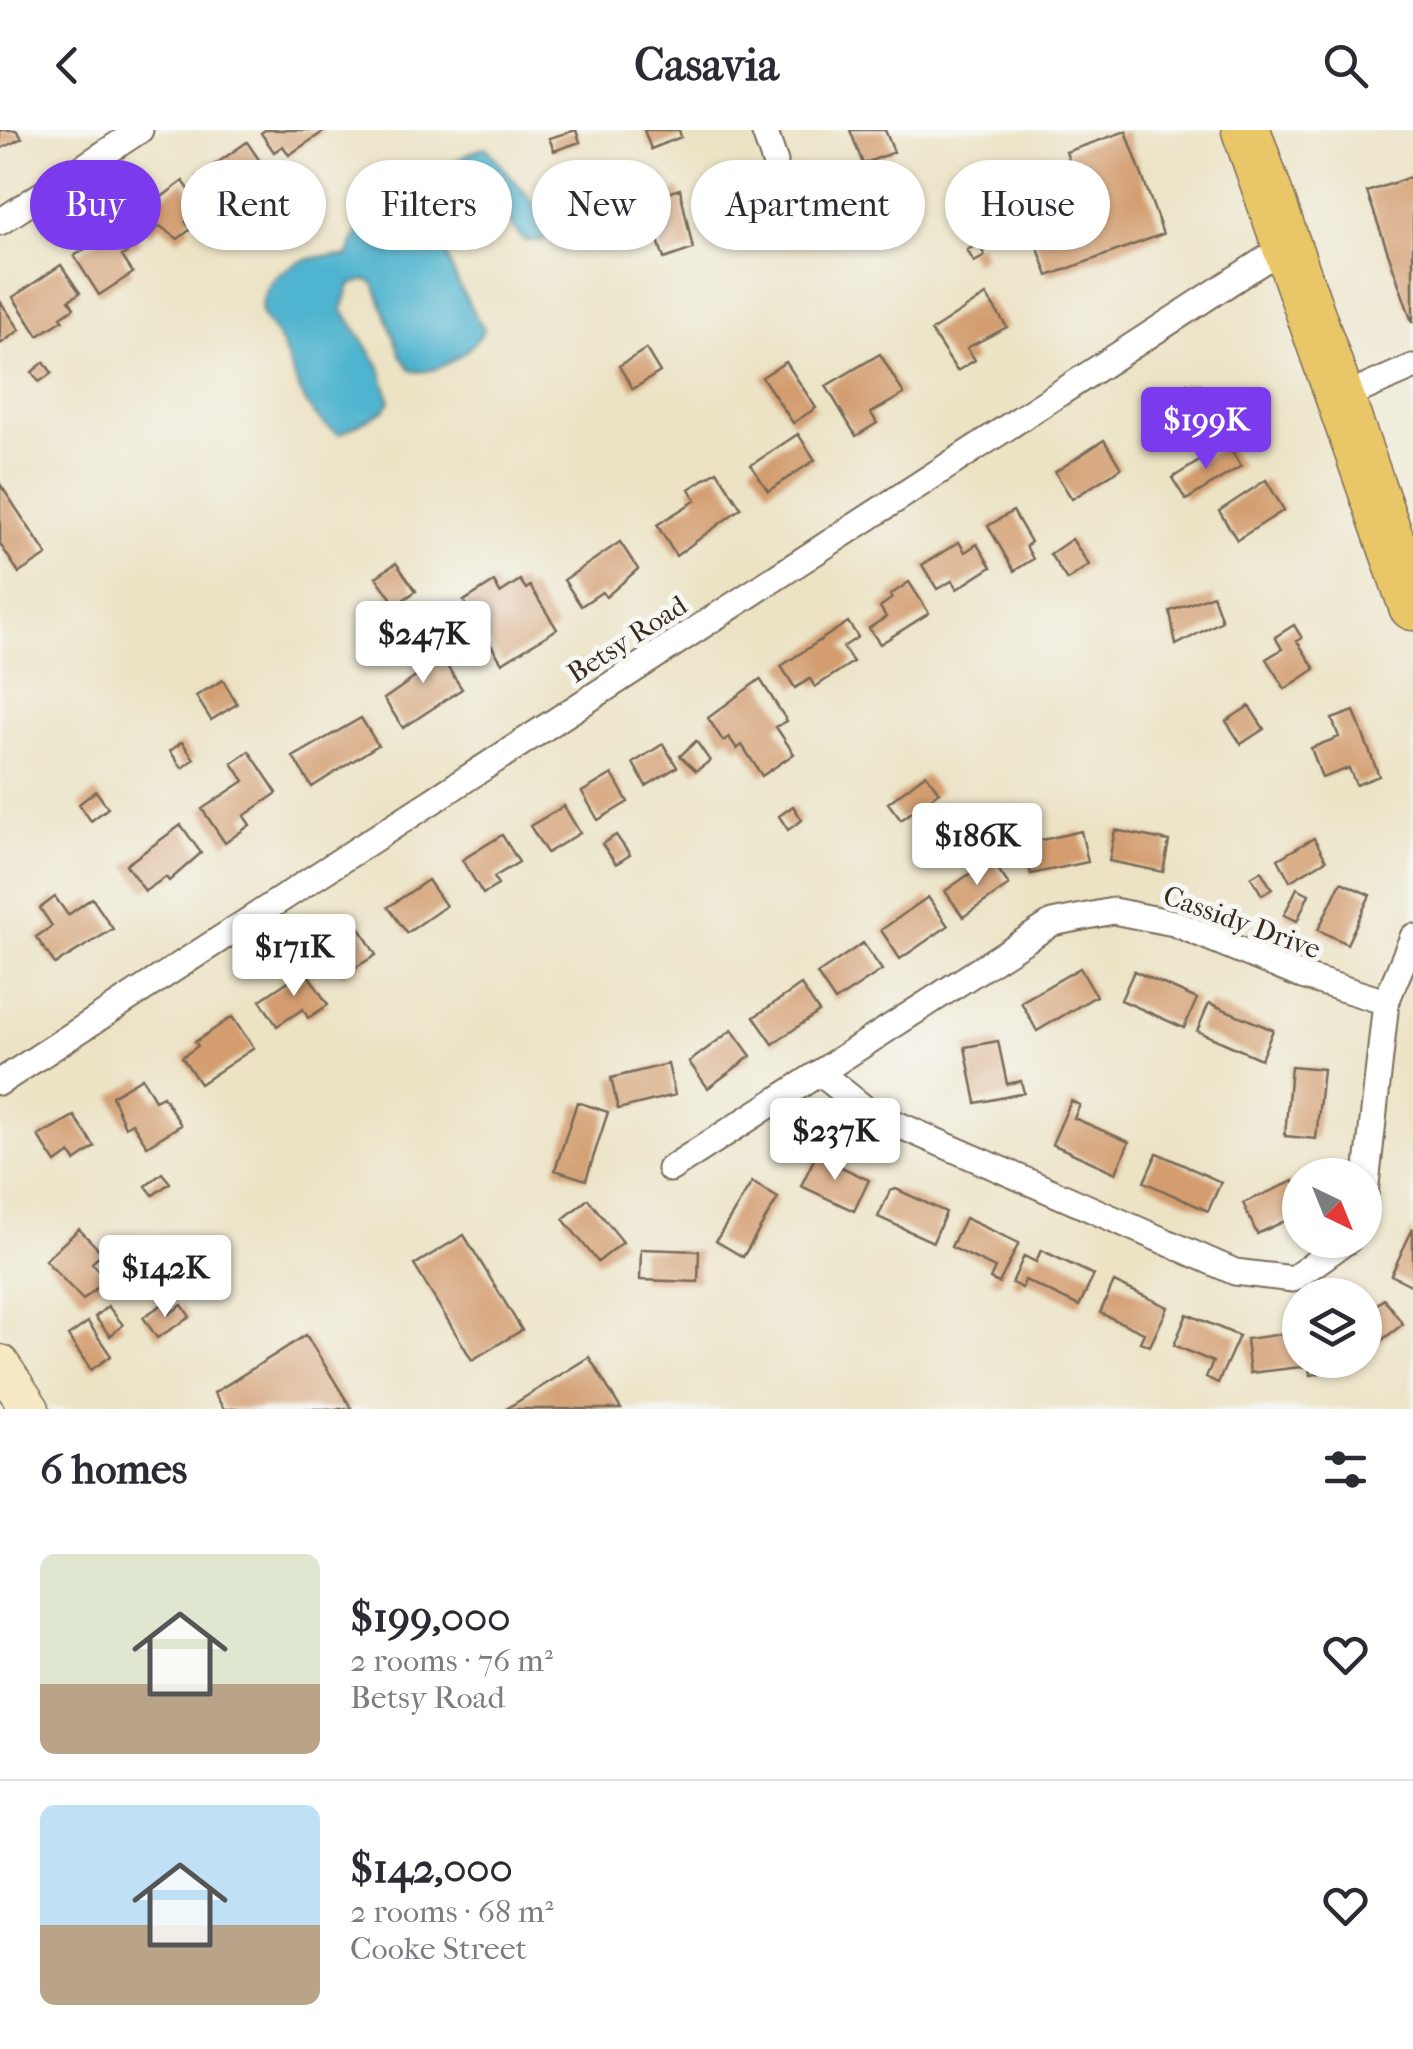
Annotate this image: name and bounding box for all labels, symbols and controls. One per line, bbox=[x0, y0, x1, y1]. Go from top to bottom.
icon: back bbox=[40, 38, 95, 93]
icon: search bbox=[1318, 38, 1373, 93]
text: Casavia bbox=[634, 39, 779, 92]
chip: Buy bbox=[30, 160, 161, 250]
chip: Rent bbox=[181, 160, 326, 250]
chip: Filters bbox=[346, 160, 512, 250]
chip: New bbox=[532, 160, 671, 250]
chip: Apartment bbox=[691, 160, 925, 250]
chip: House bbox=[945, 160, 1110, 250]
pin: $199K bbox=[1136, 387, 1276, 472]
text: $199K bbox=[1163, 401, 1249, 438]
street label: Betsy Road bbox=[561, 588, 693, 690]
pin: $247K bbox=[353, 601, 493, 686]
text: $247K bbox=[378, 615, 468, 652]
pin: $186K bbox=[907, 803, 1047, 888]
text: $186K bbox=[934, 817, 1020, 854]
street label: Cassidy Drive bbox=[1159, 878, 1325, 966]
pin: $171K bbox=[224, 914, 364, 999]
text: $171K bbox=[254, 928, 334, 965]
pin: $237K bbox=[765, 1098, 905, 1183]
text: $237K bbox=[792, 1112, 878, 1149]
north arrow bbox=[1282, 1158, 1382, 1258]
map controls bbox=[1282, 1158, 1382, 1378]
pin: $142K bbox=[95, 1235, 235, 1320]
text: $142K bbox=[121, 1249, 209, 1286]
button: layers bbox=[1282, 1278, 1382, 1378]
icon: filters bbox=[1318, 1442, 1373, 1497]
text: 6 homes bbox=[40, 1445, 187, 1494]
text: $199,000 bbox=[350, 1593, 510, 1642]
icon: home bbox=[120, 1594, 240, 1714]
icon: heart bbox=[1318, 1627, 1373, 1682]
text: 2 rooms · 76 m² bbox=[350, 1642, 553, 1679]
text: Betsy Road bbox=[350, 1679, 505, 1716]
text: $142,000 bbox=[350, 1844, 513, 1893]
icon: home bbox=[120, 1845, 240, 1965]
icon: heart bbox=[1318, 1878, 1373, 1933]
text: 2 rooms · 68 m² bbox=[350, 1893, 554, 1930]
text: Cooke Street bbox=[350, 1930, 527, 1967]

